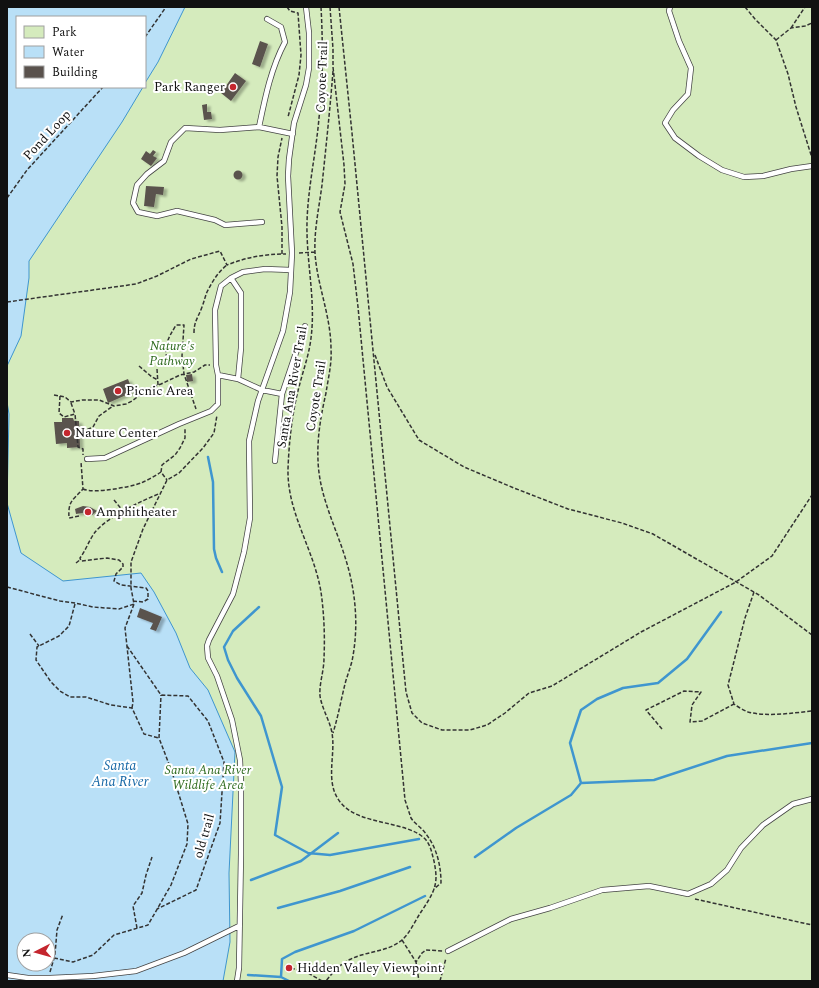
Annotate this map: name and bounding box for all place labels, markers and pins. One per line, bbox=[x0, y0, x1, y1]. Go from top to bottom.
place label: Park Ranger bbox=[154, 77, 225, 97]
marker: Park Ranger bbox=[228, 82, 238, 92]
place label: Picnic Area bbox=[126, 381, 194, 401]
marker: Picnic Area bbox=[113, 386, 123, 396]
place label: Nature Center bbox=[75, 423, 158, 443]
marker: Nature Center bbox=[62, 428, 72, 438]
place label: Amphitheater bbox=[96, 502, 177, 522]
marker: Amphitheater bbox=[83, 507, 93, 517]
place label: Hidden Valley Viewpoint bbox=[297, 958, 443, 978]
marker: Hidden Valley Viewpoint bbox=[284, 963, 294, 973]

